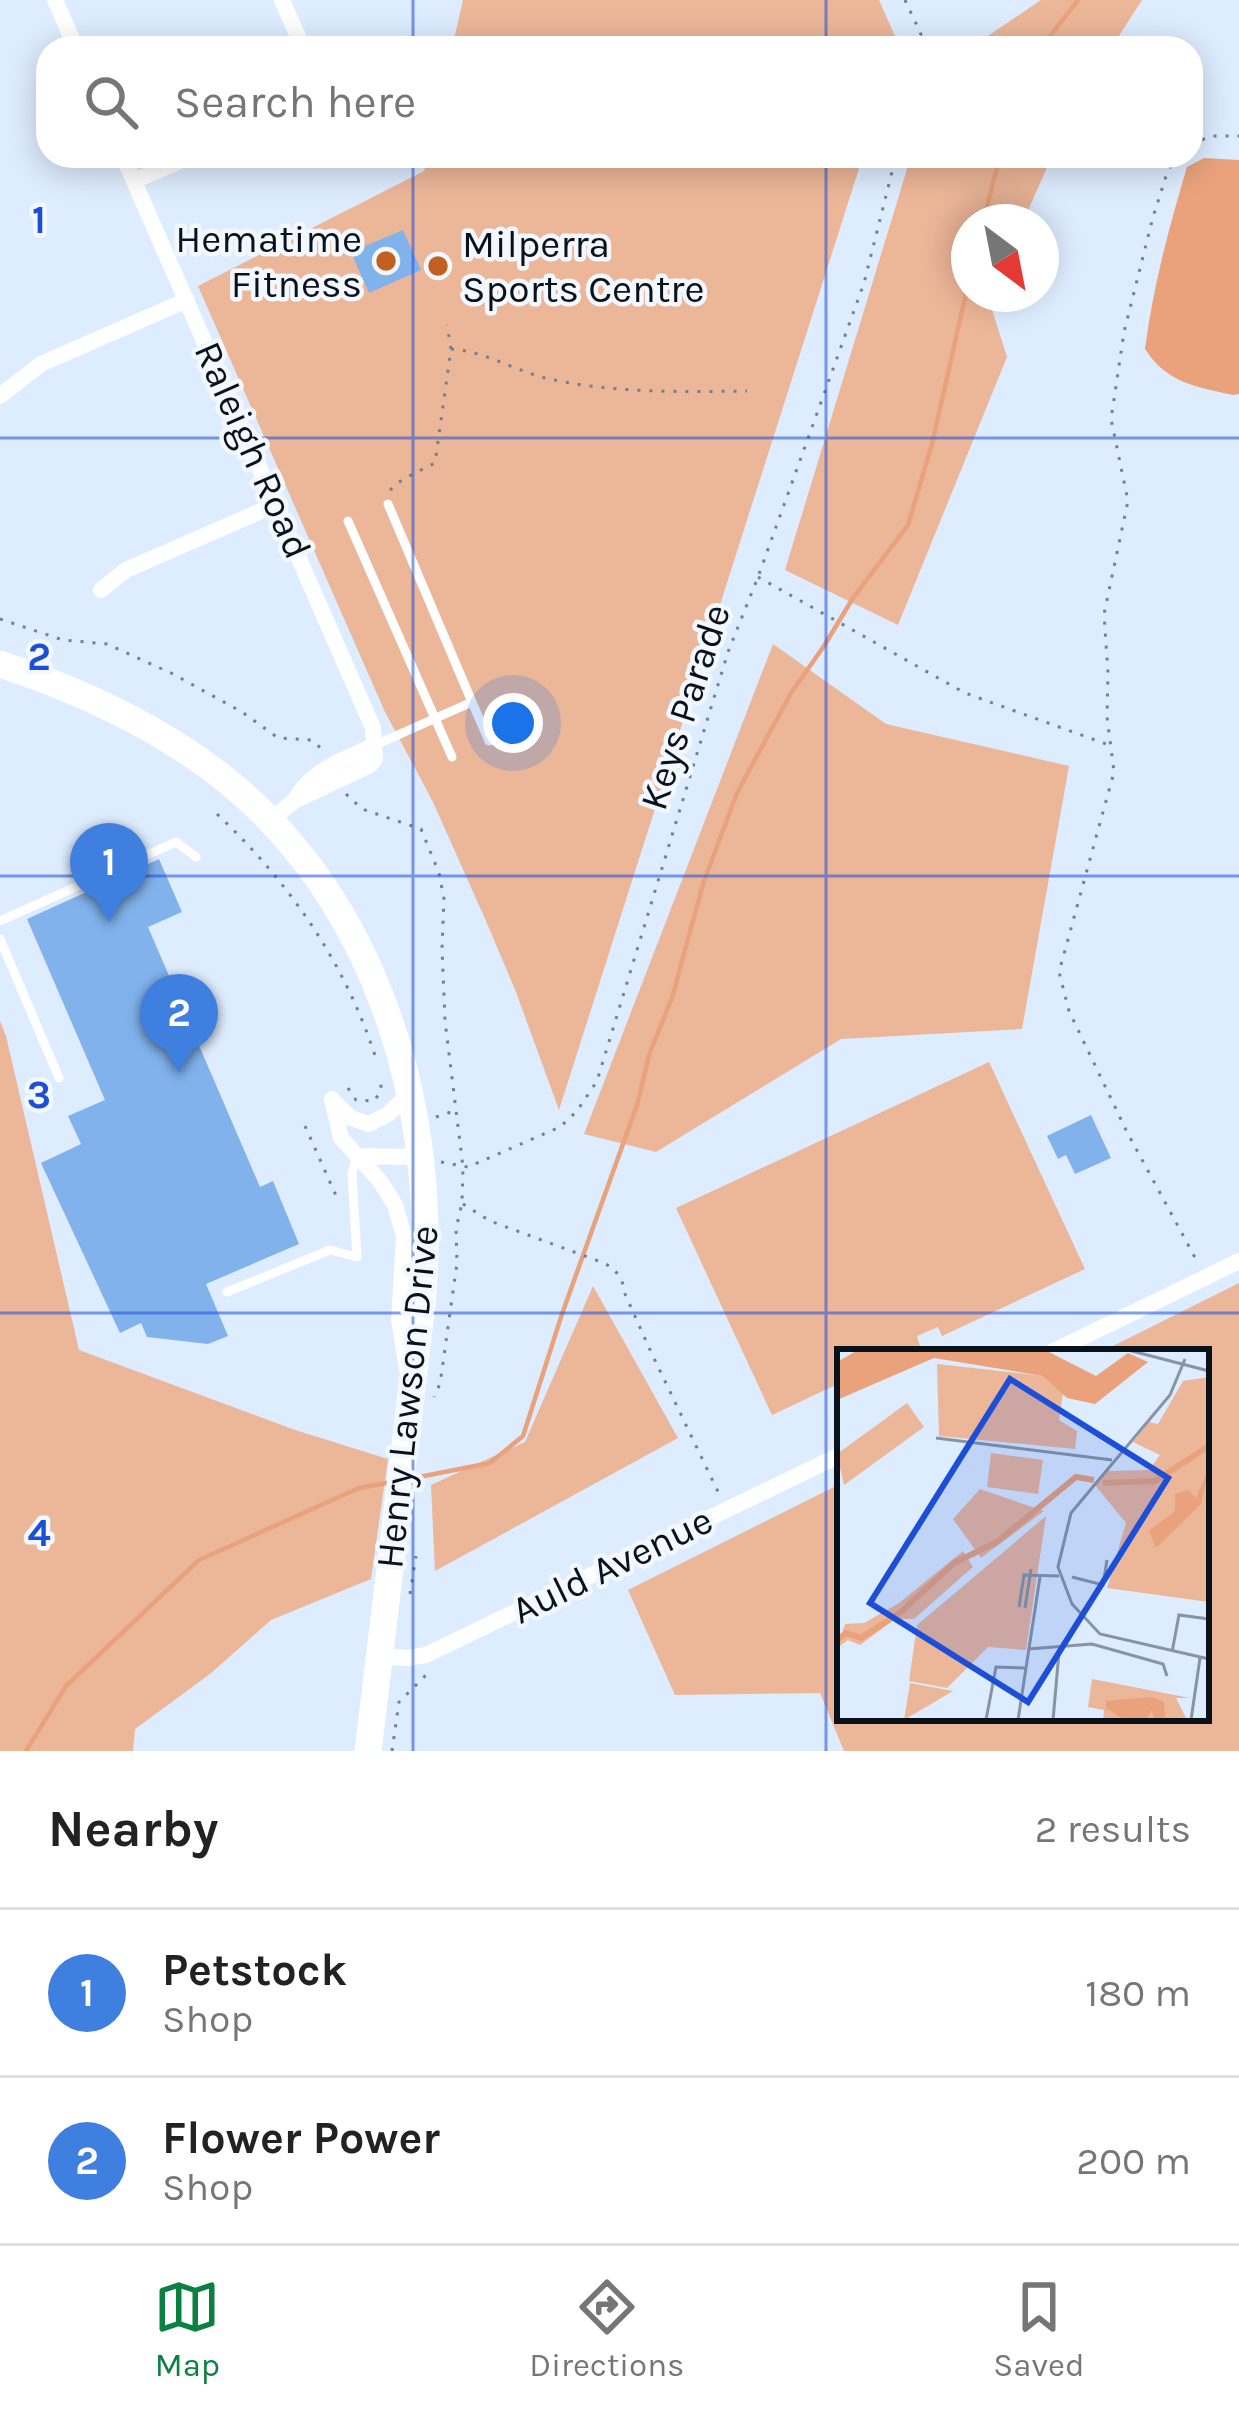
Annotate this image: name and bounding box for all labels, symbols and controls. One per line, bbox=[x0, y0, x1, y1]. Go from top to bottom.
search box bbox=[36, 36, 1203, 168]
icon: search bbox=[78, 69, 144, 135]
text: Search here bbox=[174, 76, 416, 128]
text: 1 bbox=[32, 197, 46, 243]
north arrow bbox=[951, 204, 1059, 312]
place label: Hematime Fitness bbox=[175, 216, 362, 307]
place label: Milperra Sports Centre bbox=[462, 221, 704, 312]
marker: Hematime Fitness bbox=[373, 248, 399, 274]
marker: Milperra Sports Centre bbox=[425, 253, 451, 279]
street label: Raleigh Road bbox=[185, 334, 321, 566]
street label: Keys Parade bbox=[630, 598, 740, 816]
text: 2 bbox=[27, 634, 51, 680]
your location bbox=[483, 693, 543, 753]
pin: 1 bbox=[70, 823, 148, 922]
pin: 2 bbox=[140, 974, 218, 1073]
text: 3 bbox=[27, 1072, 51, 1118]
street label: Henry Lawson Drive bbox=[366, 1223, 448, 1571]
inset map bbox=[837, 1349, 1209, 1721]
street label: Auld Avenue bbox=[504, 1497, 720, 1633]
text: 4 bbox=[27, 1510, 51, 1556]
text: Nearby bbox=[48, 1799, 218, 1859]
text: 2 results bbox=[1035, 1806, 1191, 1852]
text: Petstock bbox=[162, 1944, 347, 1996]
text: 1 bbox=[80, 1970, 94, 2016]
text: 180 m bbox=[1085, 1970, 1191, 2016]
text: Shop bbox=[162, 1996, 253, 2042]
text: Flower Power bbox=[162, 2112, 440, 2164]
text: 2 bbox=[75, 2138, 99, 2184]
text: 200 m bbox=[1076, 2138, 1191, 2184]
text: Shop bbox=[162, 2164, 253, 2210]
tab: Map bbox=[154, 2274, 220, 2384]
tab: Directions bbox=[529, 2274, 684, 2384]
tab: Saved bbox=[993, 2274, 1085, 2384]

